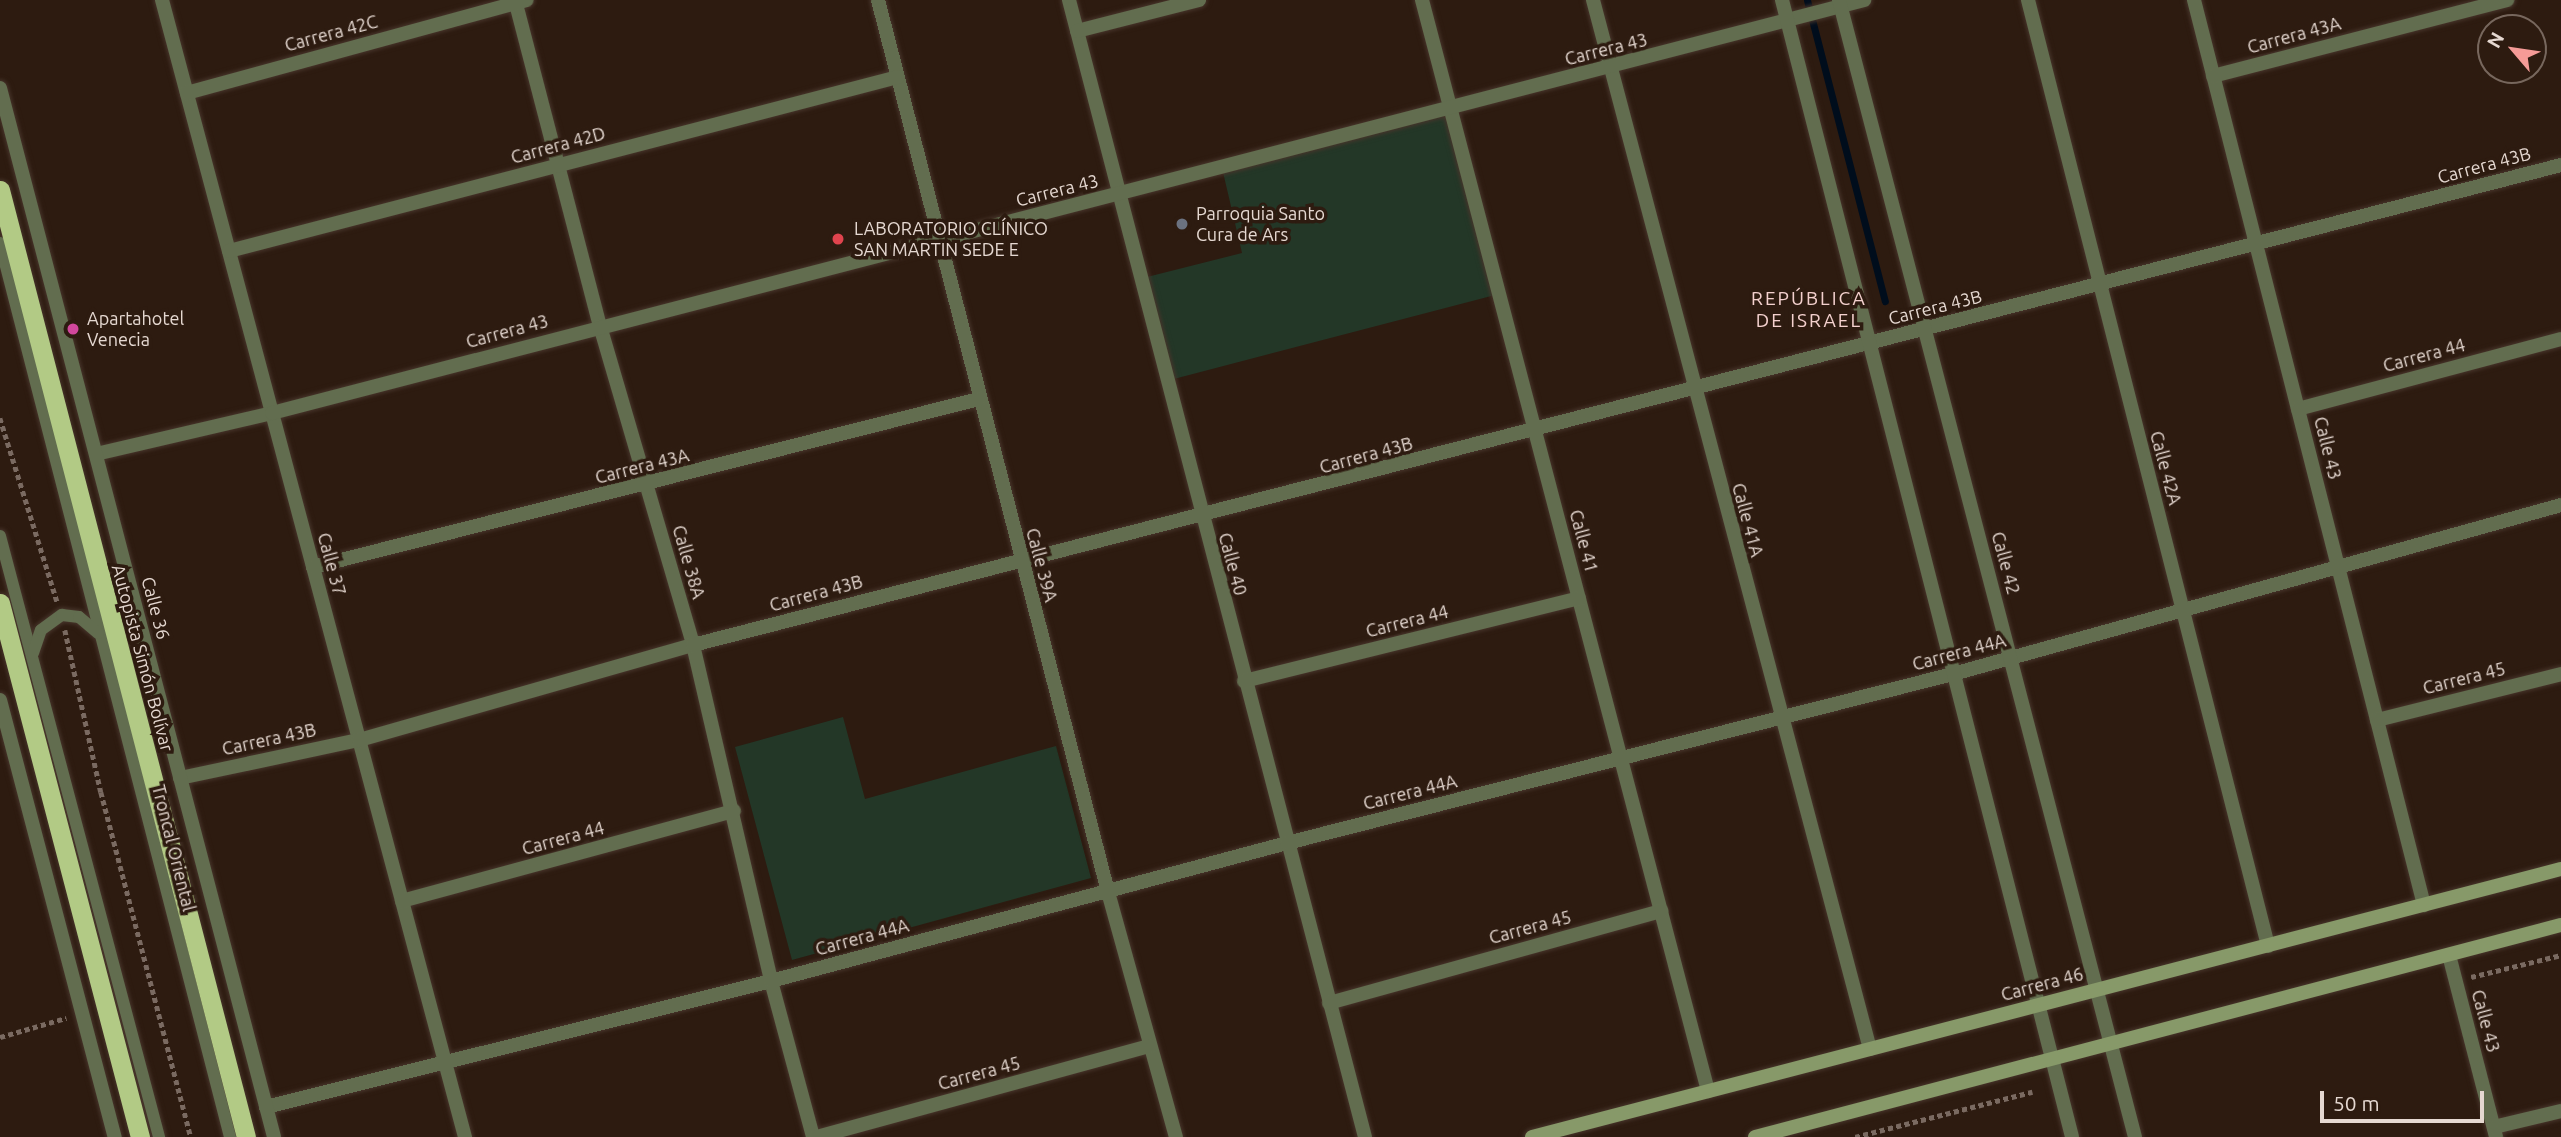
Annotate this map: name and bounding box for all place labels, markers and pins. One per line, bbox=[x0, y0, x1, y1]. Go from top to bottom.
place label: Parroquia Santo Cura de Ars bbox=[1196, 203, 1325, 246]
marker: Parroquia Santo Cura de Ars bbox=[1174, 216, 1190, 232]
place label: LABORATORIO CLÍNICO SAN MARTIN SEDE E bbox=[854, 218, 1048, 260]
marker: LABORATORIO CLÍNICO SAN MARTIN SEDE E bbox=[828, 229, 848, 249]
place label: Apartahotel Venecia bbox=[87, 308, 184, 350]
marker: Apartahotel Venecia bbox=[65, 321, 81, 337]

